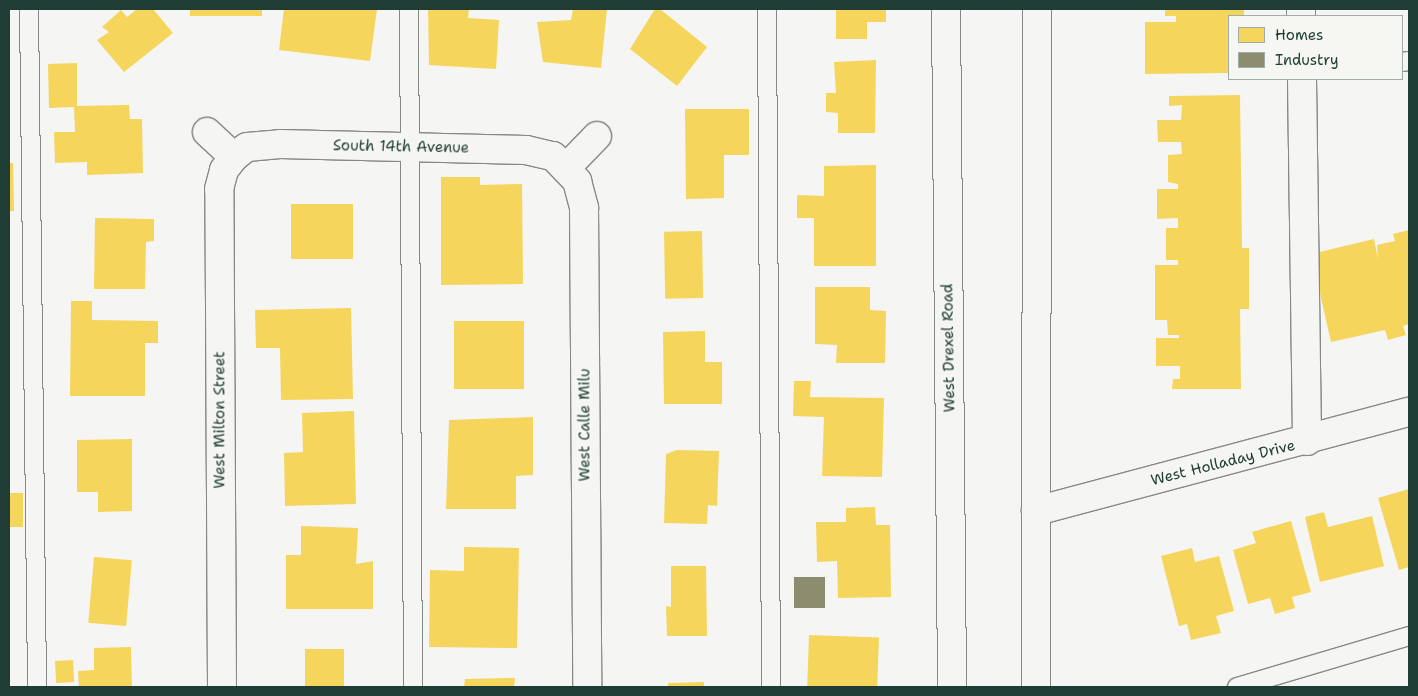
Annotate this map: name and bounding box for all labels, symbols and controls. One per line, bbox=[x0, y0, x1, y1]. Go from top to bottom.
legend bbox=[1228, 15, 1403, 80]
text: Homes bbox=[1275, 25, 1323, 45]
text: Industry bbox=[1275, 50, 1339, 70]
street label: South 14th Avenue bbox=[333, 137, 469, 157]
street label: West Drexel Road bbox=[939, 283, 959, 413]
street label: West Milton Street bbox=[211, 351, 229, 489]
street label: West Calle Milu bbox=[576, 368, 594, 482]
street label: West Holladay Drive bbox=[1149, 436, 1297, 490]

